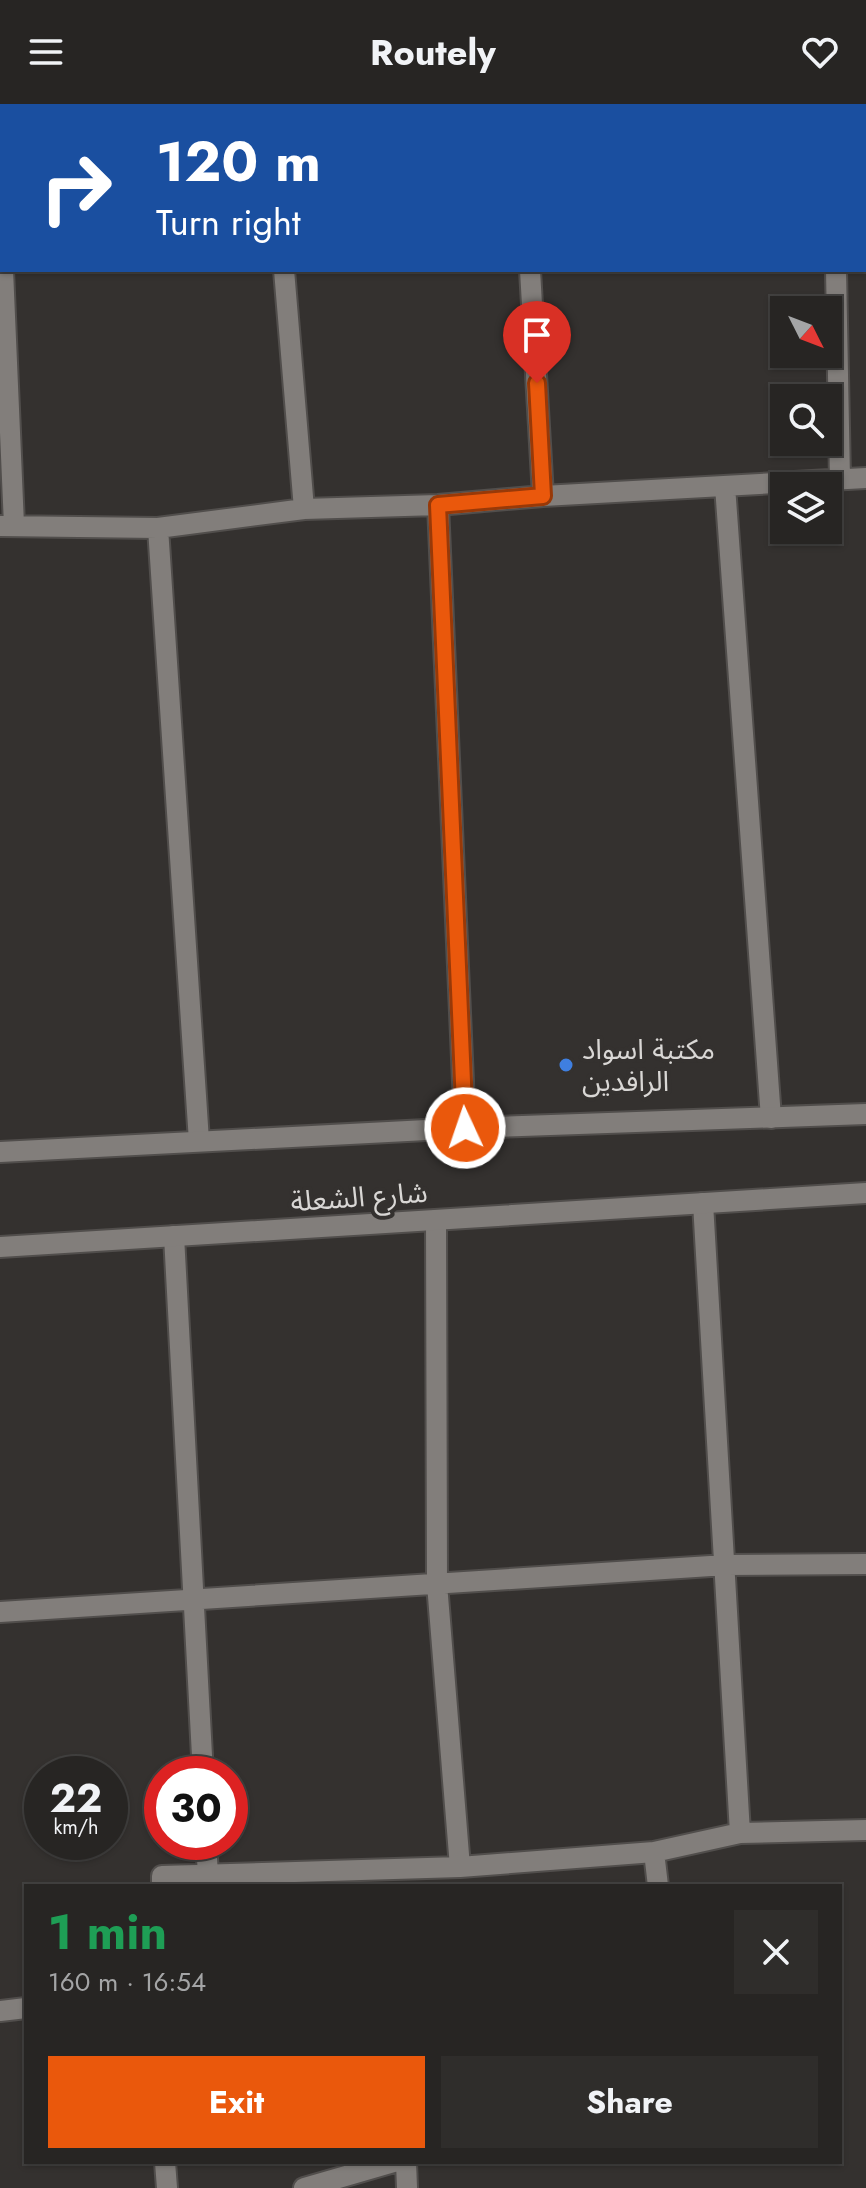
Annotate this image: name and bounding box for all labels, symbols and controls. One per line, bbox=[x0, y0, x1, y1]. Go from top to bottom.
text: Routely bbox=[370, 26, 496, 78]
icon: menu bbox=[24, 30, 68, 74]
icon: heart bbox=[798, 30, 842, 74]
text: 120 m bbox=[156, 121, 321, 202]
icon: right bbox=[24, 136, 128, 240]
text: Turn right bbox=[156, 196, 301, 248]
north arrow bbox=[770, 296, 842, 368]
map controls bbox=[770, 296, 842, 544]
pin bbox=[503, 301, 571, 383]
icon: arrive bbox=[515, 313, 559, 357]
button: search bbox=[770, 384, 842, 456]
button: layers bbox=[770, 472, 842, 544]
place label: مكتبة اسواد الرافدين bbox=[582, 1029, 715, 1102]
marker: مكتبة اسواد الرافدين bbox=[557, 1056, 575, 1074]
position arrow bbox=[423, 1086, 507, 1170]
street label: شارع الشعلة bbox=[289, 1172, 429, 1222]
speed limit sign: 30 bbox=[144, 1756, 248, 1860]
text: 22 bbox=[50, 1769, 102, 1827]
text: km/h bbox=[53, 1813, 99, 1842]
text: 1 min bbox=[48, 1898, 167, 1967]
button: close bbox=[734, 1910, 818, 1994]
text: 160 m · 16:54 bbox=[48, 1963, 206, 2001]
button: Exit bbox=[48, 2056, 425, 2148]
button: Share bbox=[441, 2056, 818, 2148]

